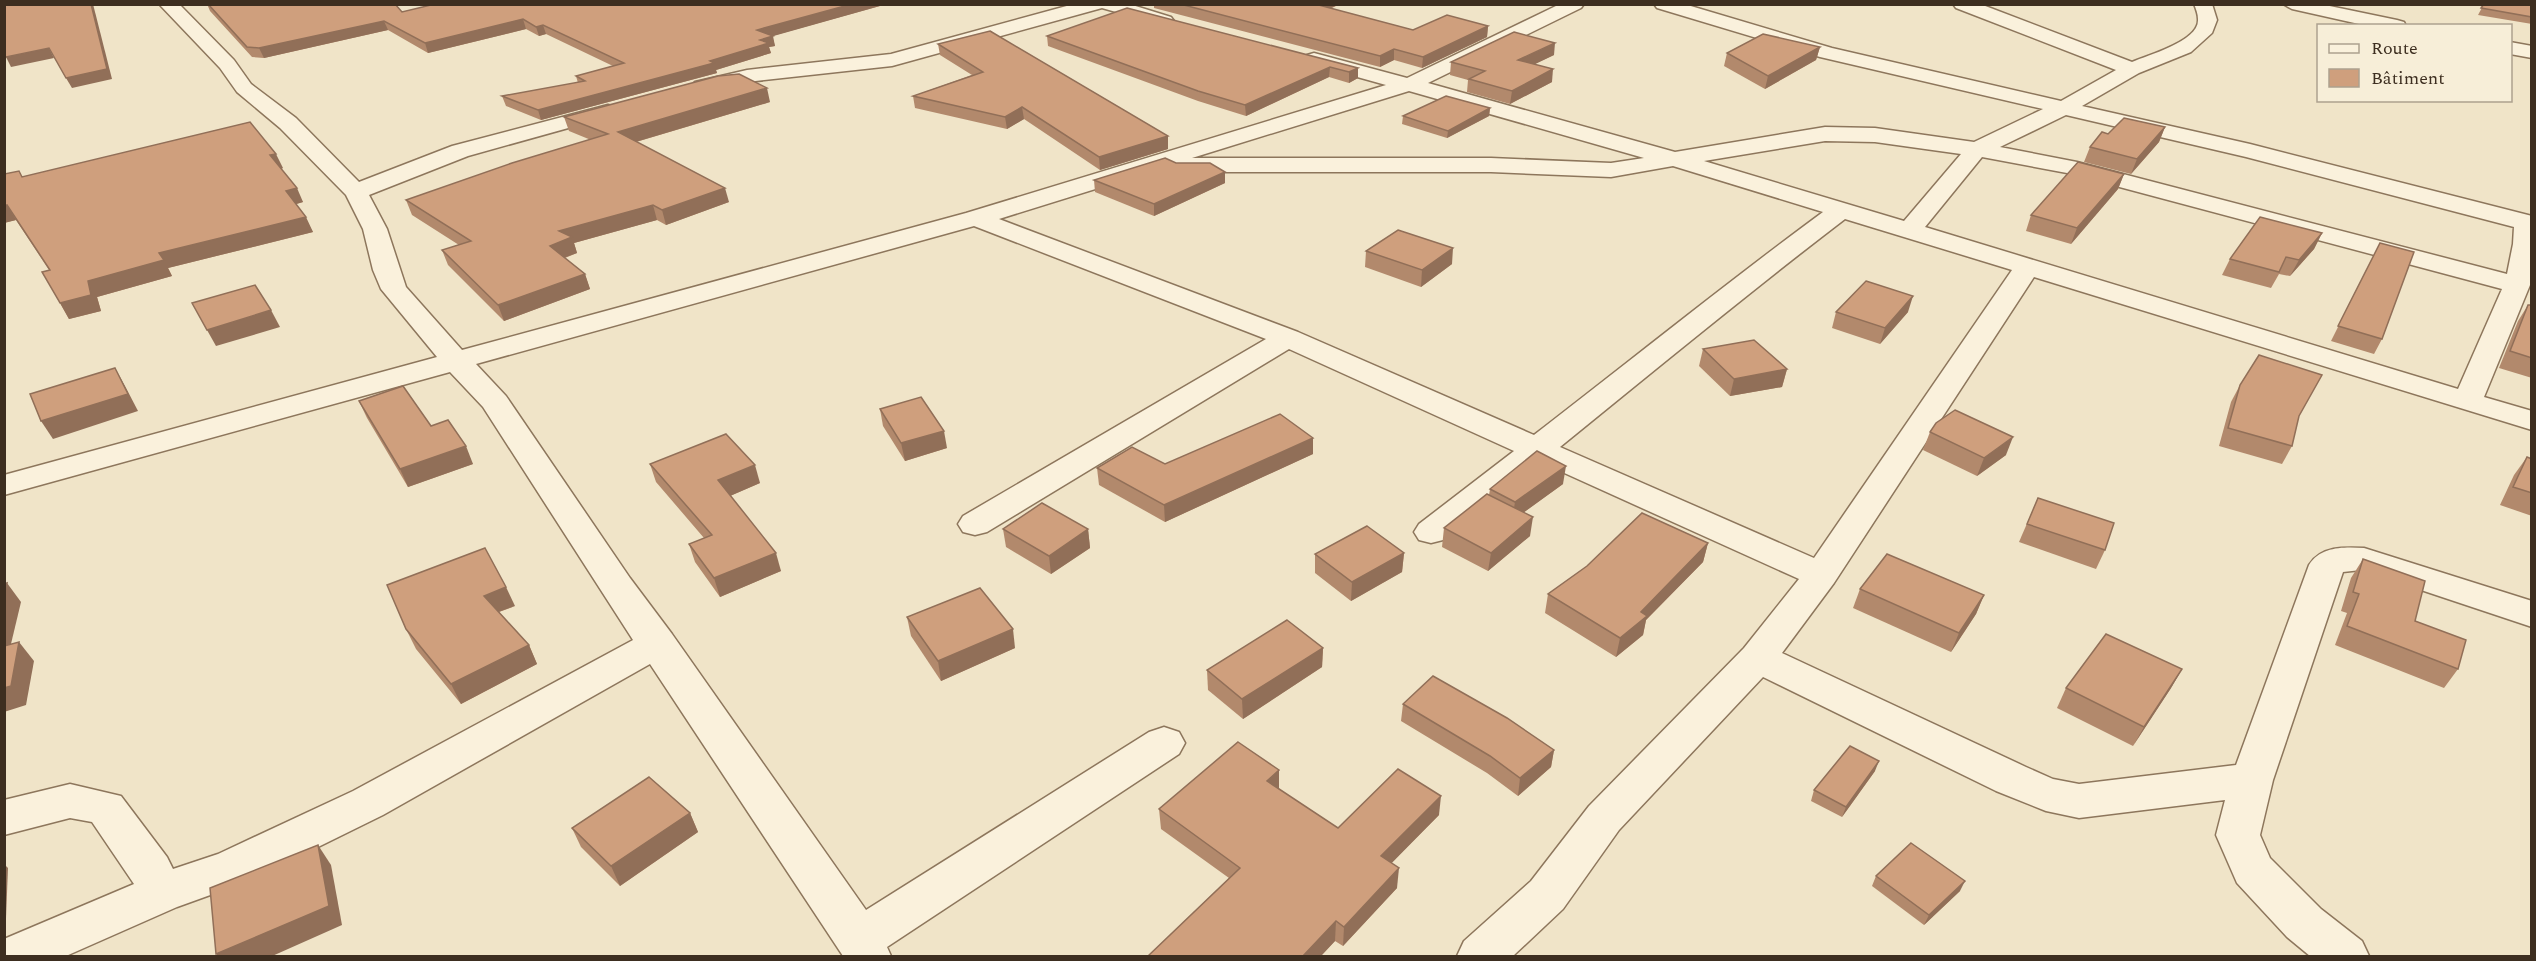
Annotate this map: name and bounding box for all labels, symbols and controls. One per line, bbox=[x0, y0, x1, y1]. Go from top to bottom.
legend bbox=[2317, 24, 2512, 102]
text: Route bbox=[2371, 35, 2418, 62]
text: Bâtiment bbox=[2371, 65, 2445, 92]

